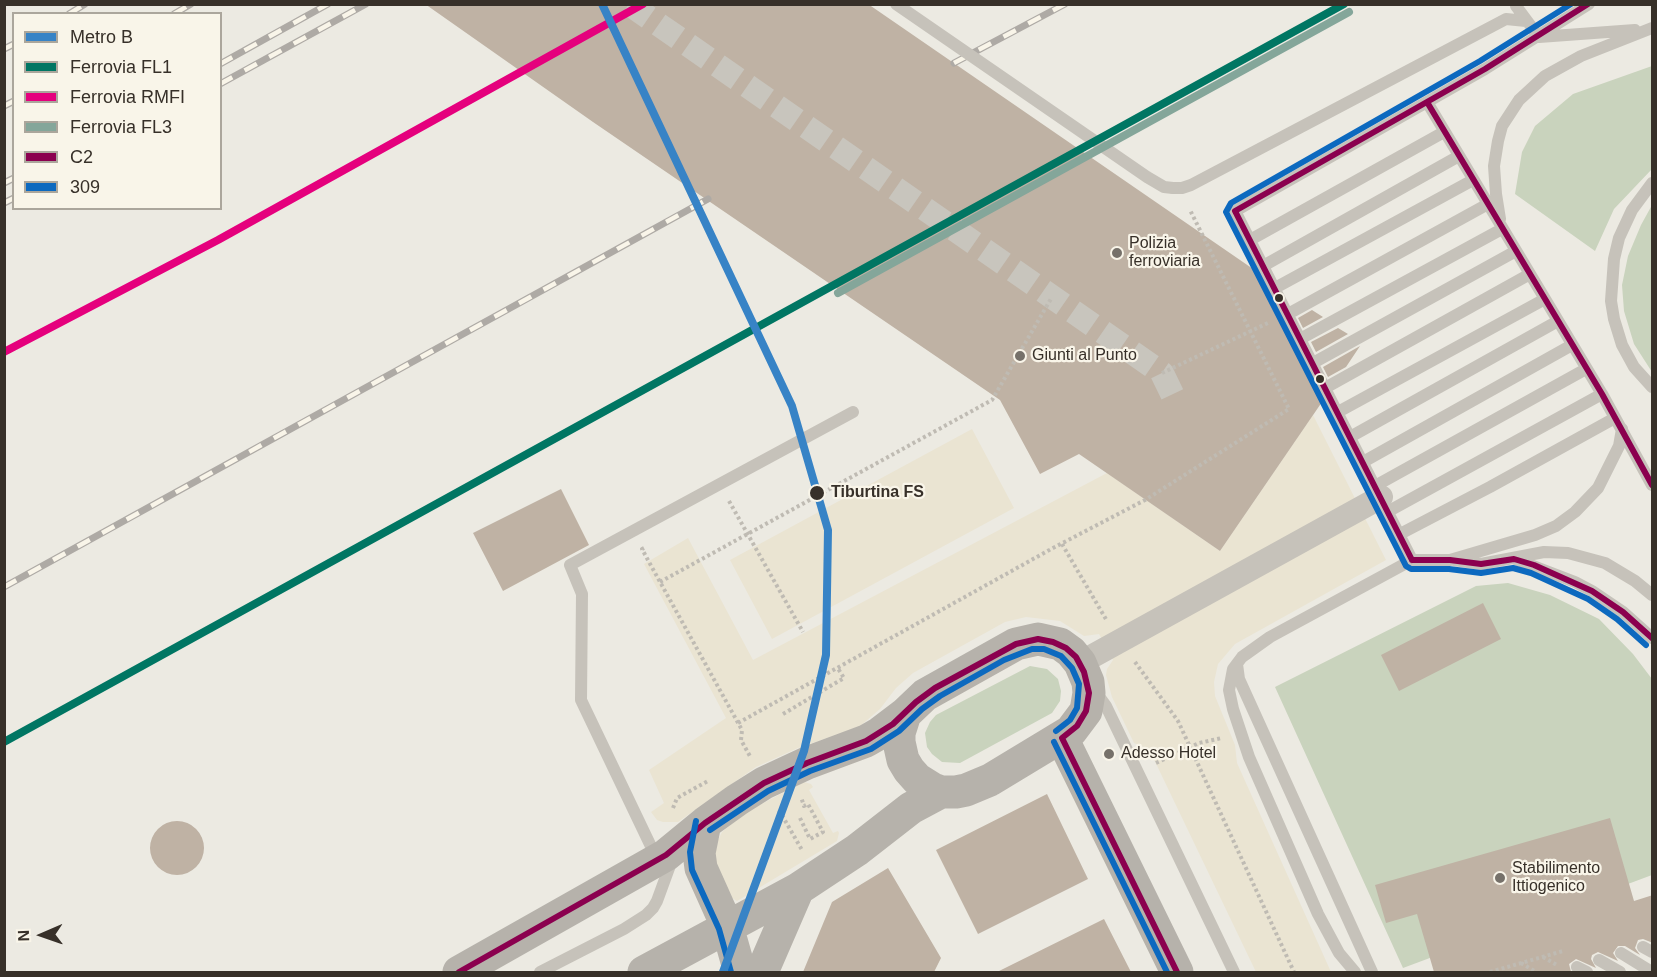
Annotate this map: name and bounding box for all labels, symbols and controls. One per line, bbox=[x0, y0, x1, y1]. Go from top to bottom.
legend bbox=[12, 12, 222, 210]
text: Metro B bbox=[70, 27, 133, 47]
text: Ferrovia FL1 bbox=[70, 57, 172, 77]
text: Ferrovia RMFI bbox=[70, 87, 185, 107]
text: Ferrovia FL3 bbox=[70, 117, 172, 137]
text: C2 bbox=[70, 147, 93, 167]
text: 309 bbox=[70, 177, 100, 197]
place label: Polizia ferroviaria bbox=[1129, 234, 1200, 272]
marker: Polizia ferroviaria bbox=[1110, 246, 1124, 260]
unlabelled marker bbox=[1273, 292, 1285, 304]
place label: Giunti al Punto bbox=[1032, 346, 1137, 366]
marker: Giunti al Punto bbox=[1013, 349, 1027, 363]
unlabelled marker bbox=[1314, 373, 1326, 385]
place label: Tiburtina FS bbox=[831, 483, 924, 503]
marker: Tiburtina FS bbox=[808, 484, 826, 502]
place label: Adesso Hotel bbox=[1121, 744, 1216, 764]
marker: Adesso Hotel bbox=[1102, 747, 1116, 761]
place label: Stabilimento Ittiogenico bbox=[1512, 859, 1600, 897]
marker: Stabilimento Ittiogenico bbox=[1493, 871, 1507, 885]
north arrow bbox=[12, 905, 72, 965]
text: N bbox=[15, 930, 32, 942]

